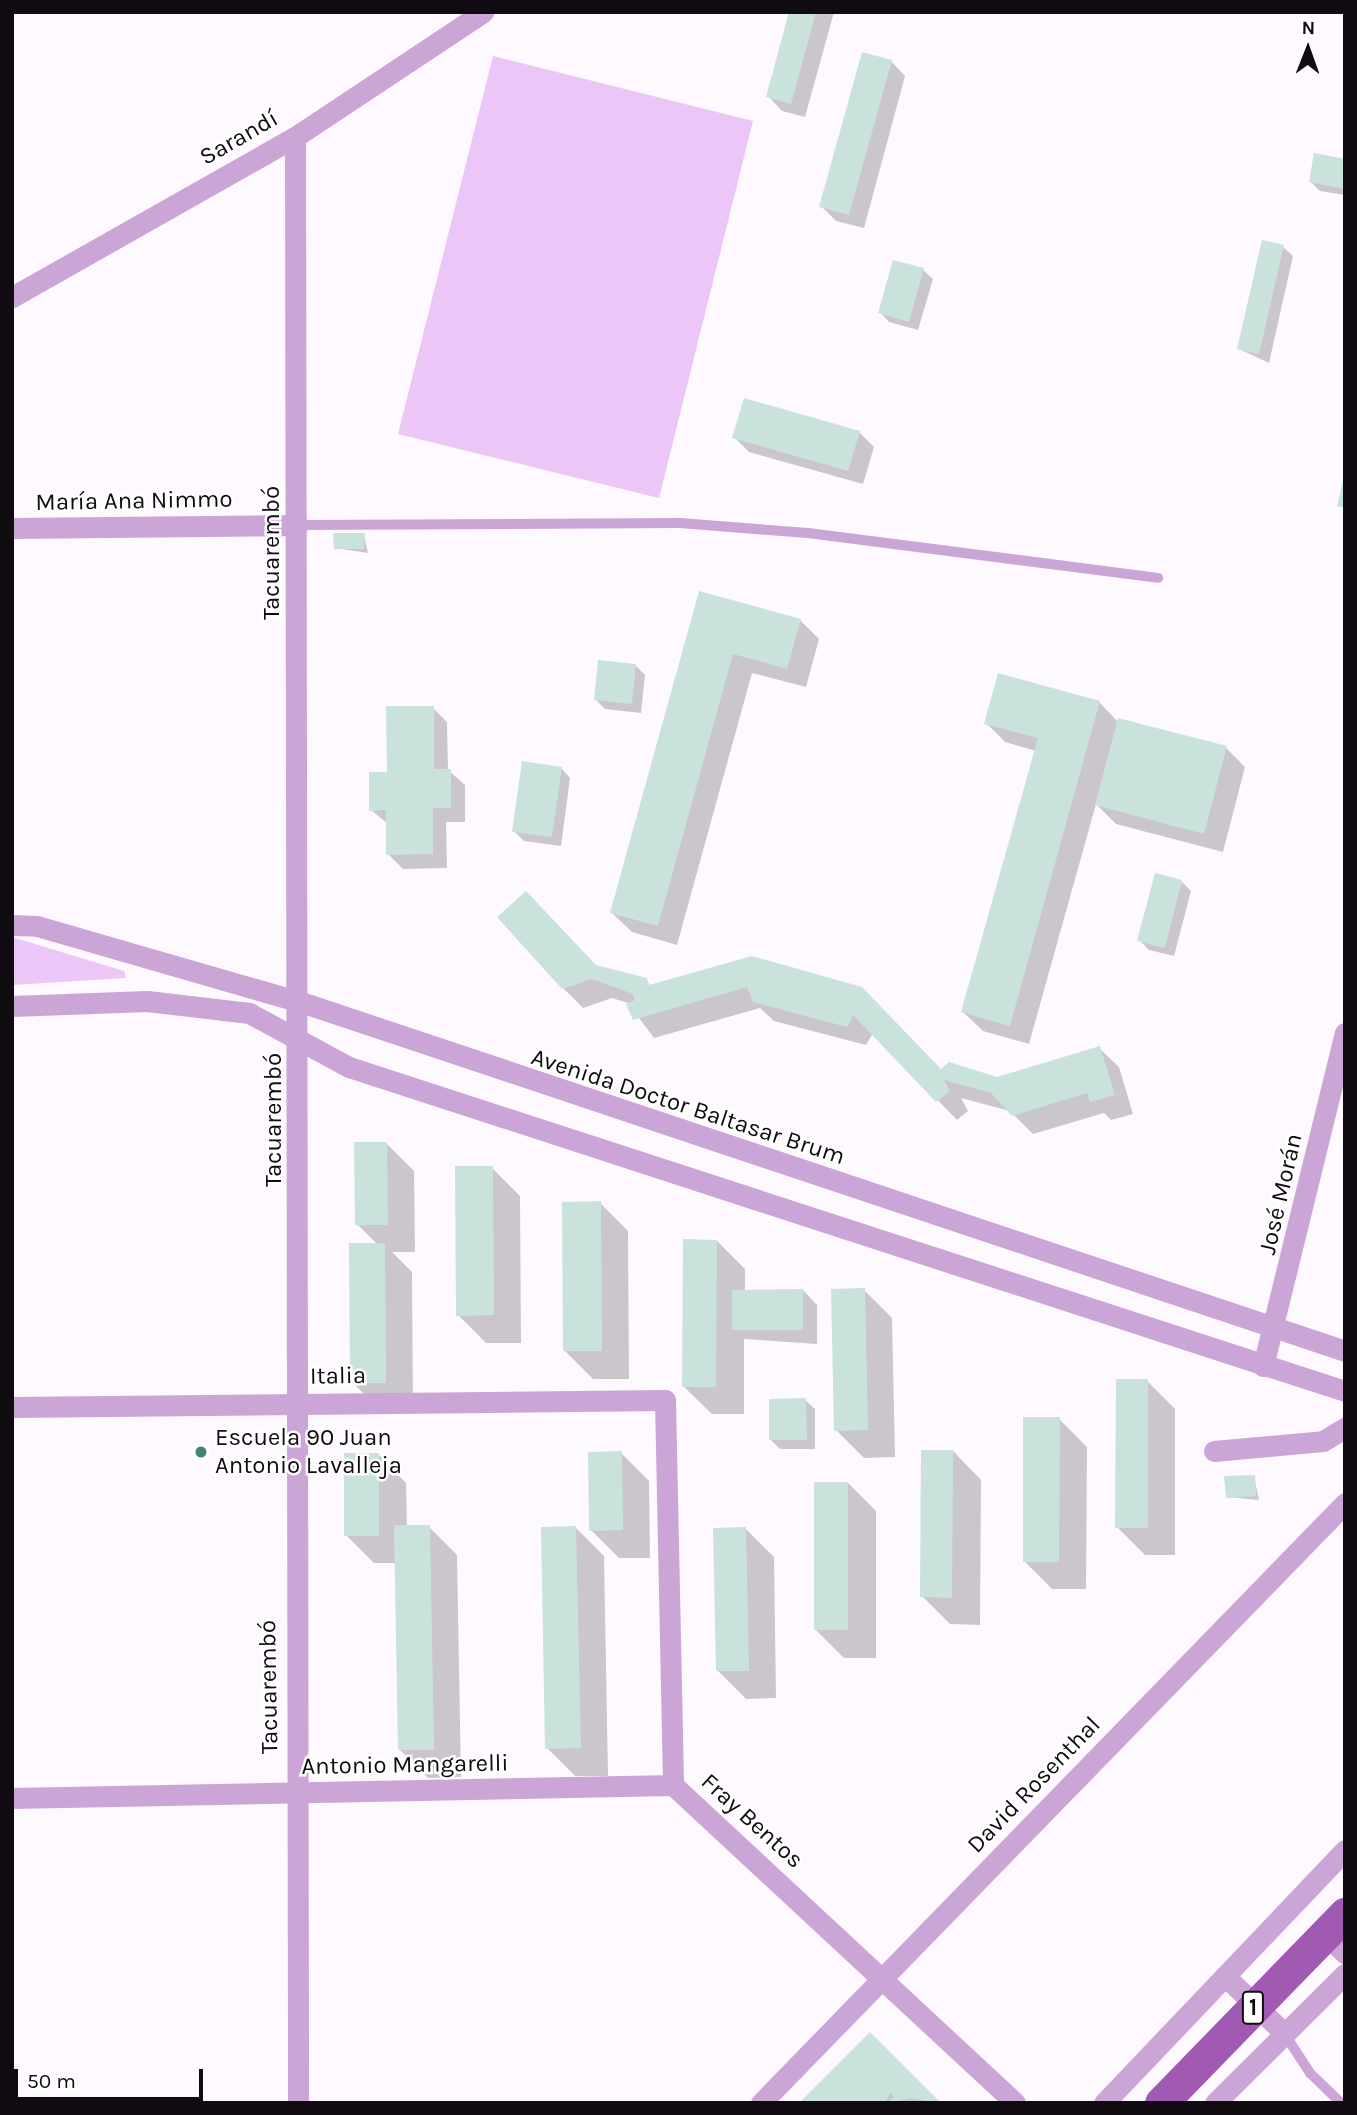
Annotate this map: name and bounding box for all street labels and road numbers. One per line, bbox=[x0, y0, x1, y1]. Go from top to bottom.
street label: Sarandí bbox=[195, 104, 283, 172]
street label: María Ana Nimmo bbox=[35, 485, 233, 517]
street label: Tacuarembó bbox=[258, 486, 286, 620]
street label: Avenida Doctor Baltasar Brum bbox=[528, 1043, 848, 1171]
street label: Tacuarembó bbox=[260, 1053, 288, 1187]
street label: José Morán bbox=[1253, 1131, 1309, 1257]
street label: Italia bbox=[310, 1361, 366, 1391]
street label: Tacuarembó bbox=[253, 1620, 285, 1754]
street label: David Rosenthal bbox=[962, 1711, 1106, 1859]
street label: Antonio Mangarelli bbox=[301, 1749, 509, 1781]
street label: Fray Bentos bbox=[695, 1768, 809, 1874]
road number: 1 bbox=[1241, 1988, 1265, 2027]

